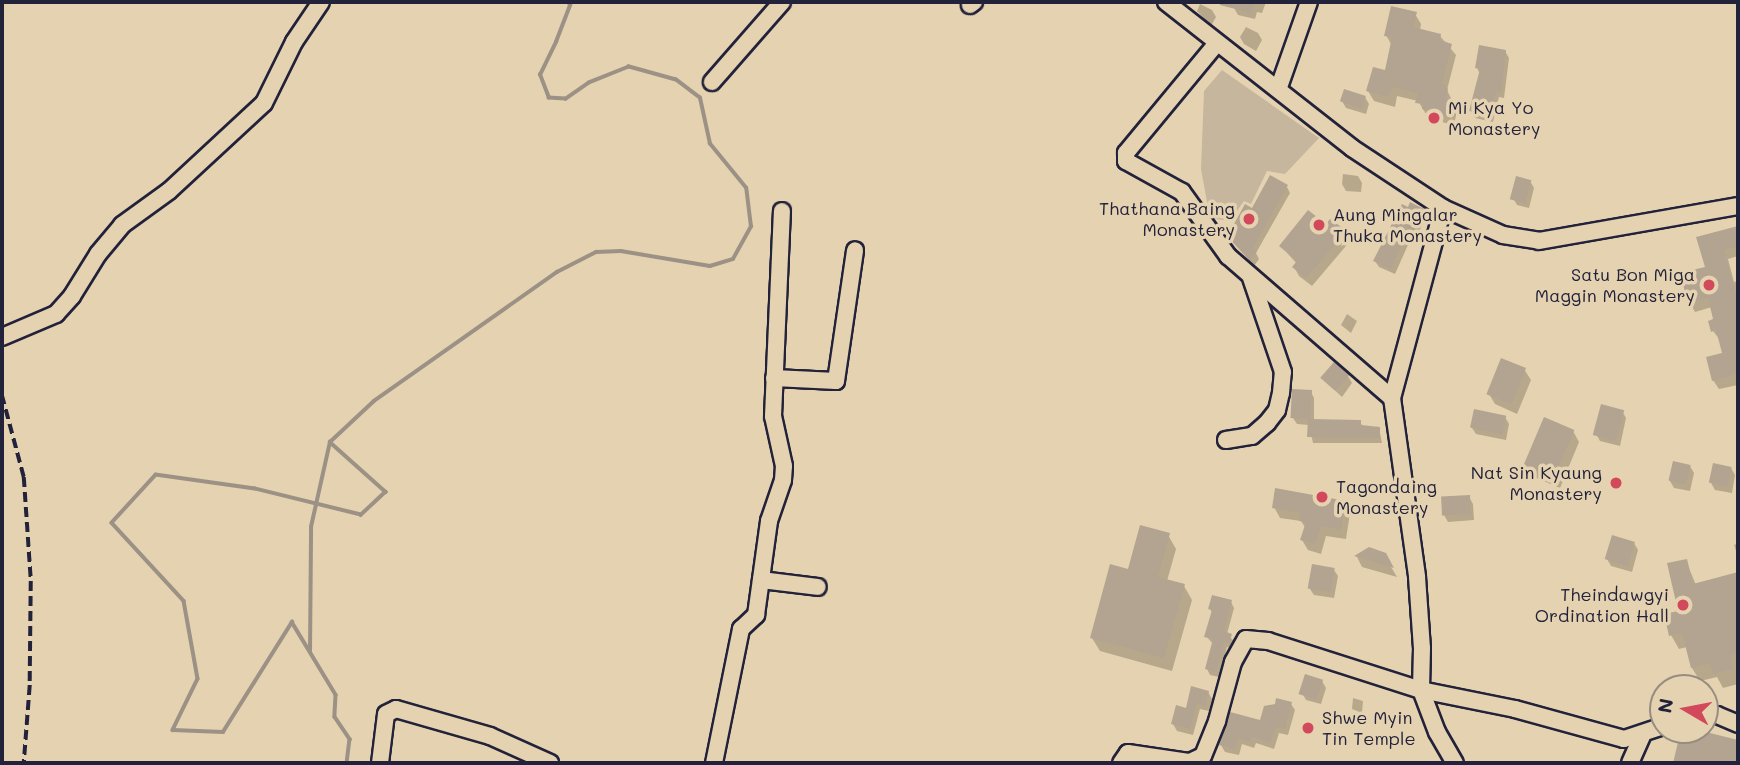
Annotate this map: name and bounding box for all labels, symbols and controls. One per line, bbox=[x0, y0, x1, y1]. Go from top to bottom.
place label: Mi Kya Yo Monastery bbox=[1448, 97, 1540, 140]
marker: Mi Kya Yo Monastery bbox=[1426, 110, 1442, 126]
place label: Thathana Baing Monastery bbox=[1099, 198, 1235, 241]
place label: Aung Mingalar Thuka Monastery bbox=[1333, 204, 1482, 246]
marker: Thathana Baing Monastery bbox=[1241, 211, 1257, 227]
marker: Aung Mingalar Thuka Monastery bbox=[1311, 217, 1327, 233]
place label: Satu Bon Miga Maggin Monastery bbox=[1535, 264, 1695, 306]
marker: Satu Bon Miga Maggin Monastery bbox=[1701, 277, 1717, 293]
place label: Nat Sin Kyaung Monastery bbox=[1471, 462, 1602, 504]
marker: Nat Sin Kyaung Monastery bbox=[1608, 475, 1624, 491]
place label: Tagondaing Monastery bbox=[1336, 476, 1437, 518]
marker: Tagondaing Monastery bbox=[1314, 489, 1330, 505]
place label: Theindawgyi Ordination Hall bbox=[1535, 584, 1669, 626]
marker: Theindawgyi Ordination Hall bbox=[1675, 597, 1691, 613]
north arrow bbox=[1649, 674, 1719, 744]
text: N bbox=[1651, 696, 1678, 715]
place label: Shwe Myin Tin Temple bbox=[1322, 707, 1416, 750]
marker: Shwe Myin Tin Temple bbox=[1300, 720, 1316, 736]

